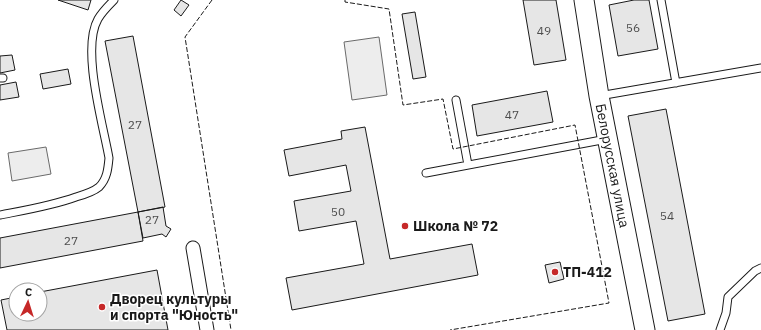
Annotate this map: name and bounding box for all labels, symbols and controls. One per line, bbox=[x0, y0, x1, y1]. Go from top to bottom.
house number: 56 bbox=[626, 20, 640, 35]
house number: 49 bbox=[537, 23, 551, 38]
street label: Белорусская улица bbox=[592, 102, 634, 230]
house number: 47 bbox=[505, 107, 519, 122]
house number: 27 bbox=[128, 117, 142, 132]
house number: 50 bbox=[331, 204, 345, 219]
house number: 54 bbox=[660, 208, 674, 223]
house number: 27 bbox=[145, 212, 159, 227]
place label: Школа № 72 bbox=[413, 217, 498, 235]
marker: Школа № 72 bbox=[400, 221, 410, 231]
house number: 27 bbox=[64, 233, 78, 248]
place label: ТП-412 bbox=[563, 263, 612, 281]
marker: ТП-412 bbox=[550, 267, 560, 277]
north arrow bbox=[8, 282, 48, 322]
text: С bbox=[25, 285, 33, 299]
place label: Дворец культуры и спорта "Юность" bbox=[110, 290, 238, 324]
marker: Дворец культуры и спорта "Юность" bbox=[97, 302, 107, 312]

